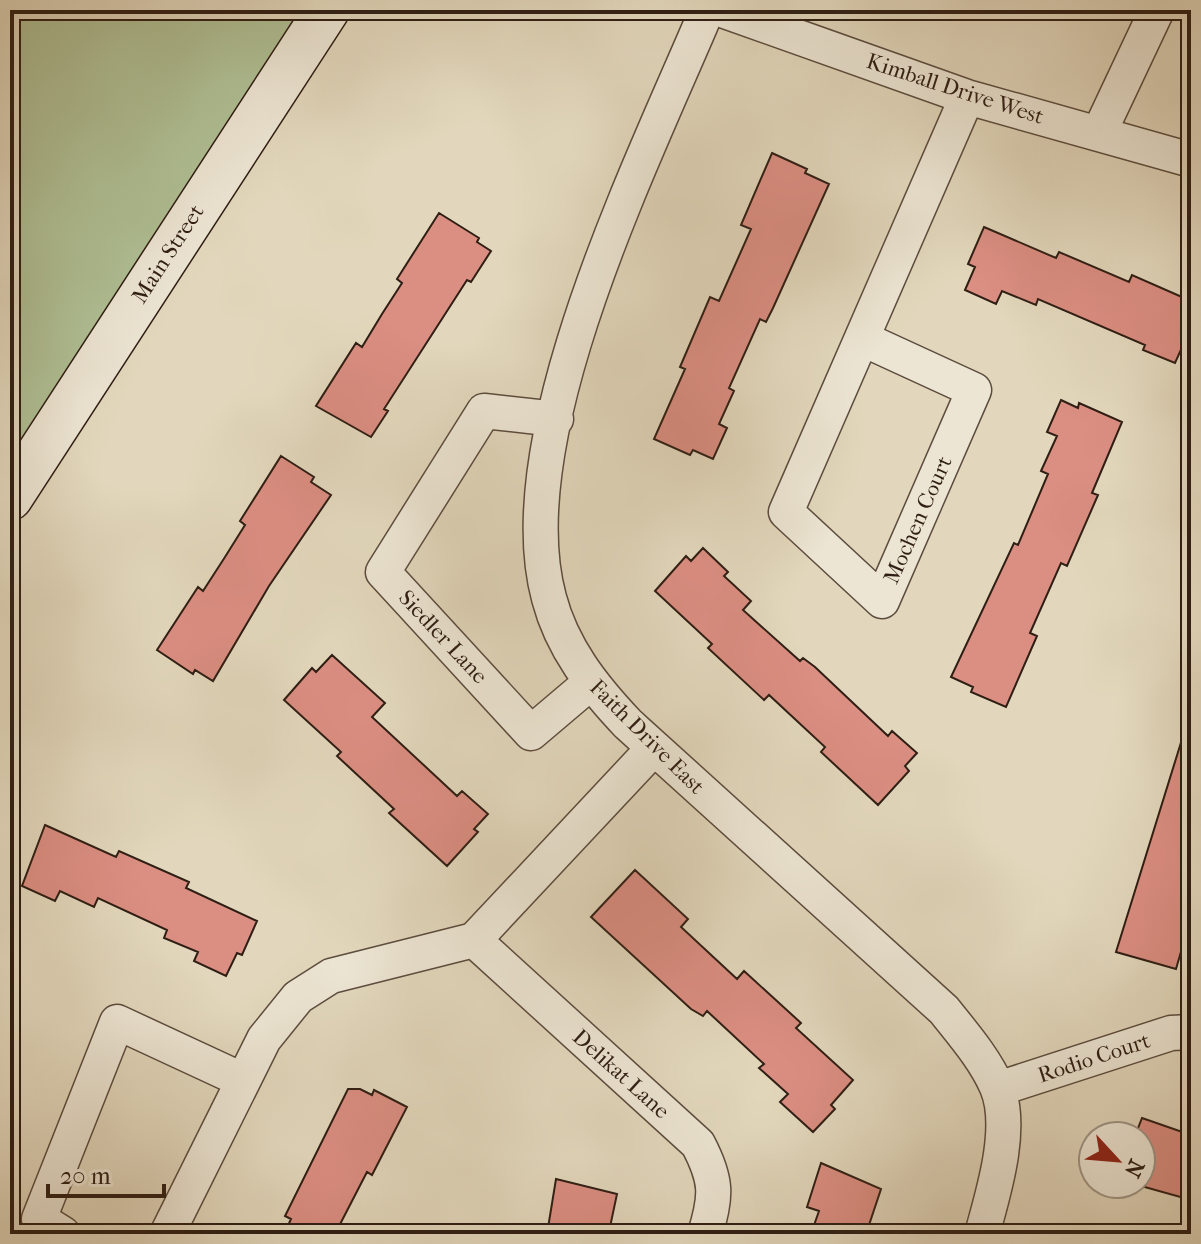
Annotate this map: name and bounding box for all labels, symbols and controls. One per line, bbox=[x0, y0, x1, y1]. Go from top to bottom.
street label: Kimball Drive West bbox=[863, 48, 1047, 130]
street label: Main Street bbox=[126, 200, 210, 308]
street label: Mochen Court bbox=[878, 452, 958, 588]
street label: Siedler Lane bbox=[393, 585, 493, 689]
street label: Faith Drive East bbox=[584, 674, 710, 800]
street label: Delikat Lane bbox=[567, 1024, 675, 1124]
street label: Rodio Court bbox=[1035, 1028, 1154, 1088]
north arrow bbox=[1077, 1120, 1157, 1200]
scale bar bbox=[48, 1148, 164, 1198]
text: N bbox=[1119, 1155, 1149, 1182]
text: 20 m bbox=[60, 1162, 111, 1190]

